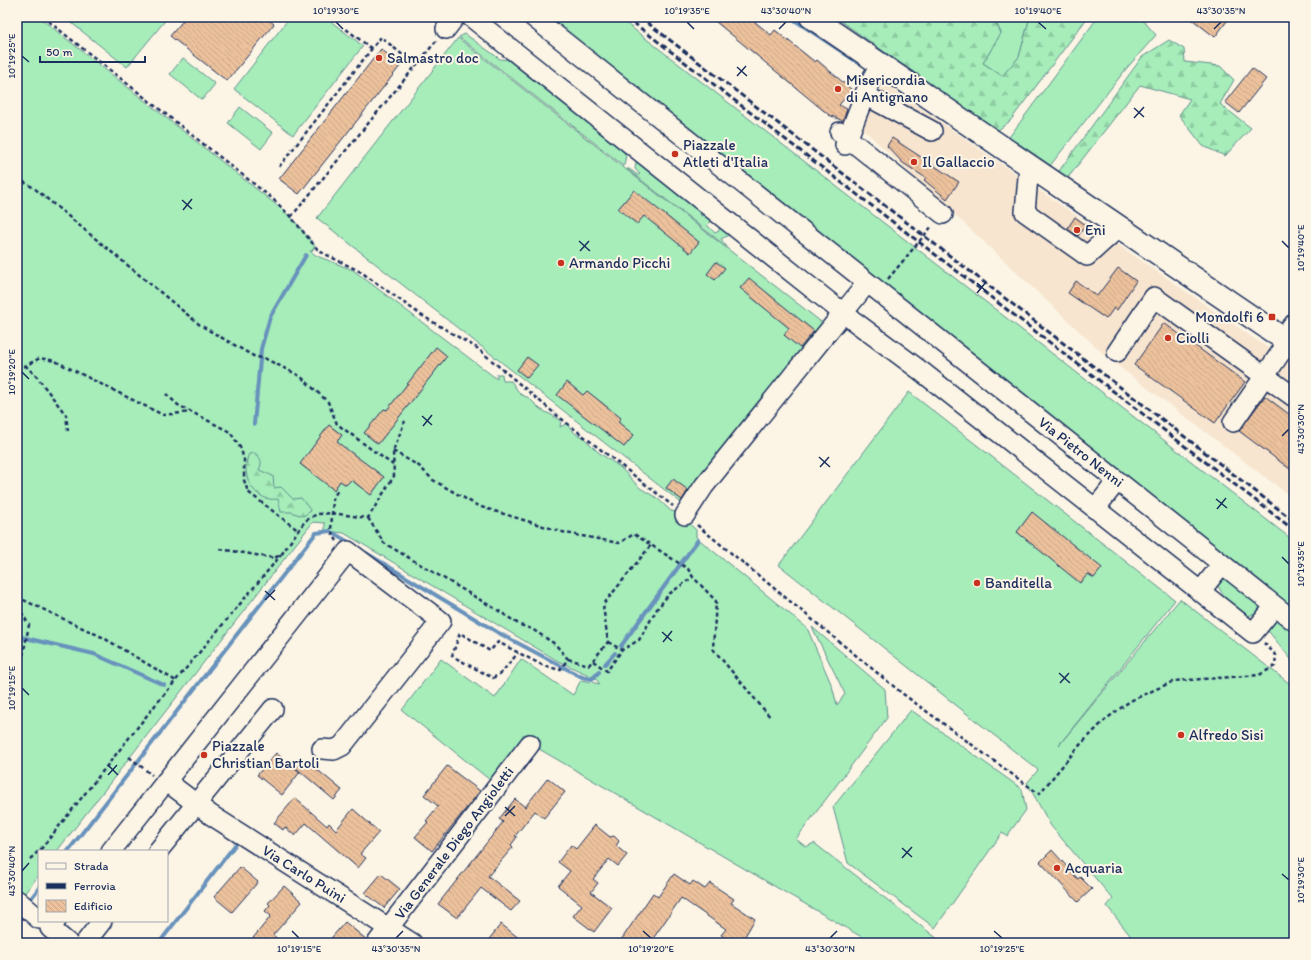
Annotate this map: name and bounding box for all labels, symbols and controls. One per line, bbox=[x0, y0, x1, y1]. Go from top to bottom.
text: 10°19'30"E bbox=[313, 4, 360, 17]
text: 10°19'35"E bbox=[664, 4, 710, 17]
text: 43°30'40"N bbox=[761, 4, 811, 17]
text: 10°19'40"E bbox=[1015, 4, 1062, 17]
text: 43°30'35"N bbox=[1197, 4, 1246, 17]
text: 10°19'25"E bbox=[5, 33, 18, 79]
scale bar bbox=[40, 38, 145, 64]
text: 50 m bbox=[46, 45, 72, 59]
place label: Salmastro doc bbox=[387, 49, 479, 67]
marker: Salmastro doc bbox=[374, 53, 384, 63]
place label: Misericordia di Antignano bbox=[846, 71, 928, 106]
marker: Misericordia di Antignano bbox=[833, 84, 843, 94]
place label: Piazzale Atleti d'Italia bbox=[683, 136, 769, 171]
marker: Piazzale Atleti d'Italia bbox=[670, 149, 680, 159]
place label: Il Gallaccio bbox=[922, 153, 995, 171]
marker: Il Gallaccio bbox=[909, 157, 919, 167]
place label: Eni bbox=[1085, 221, 1106, 239]
text: 10°19'40"E bbox=[1294, 224, 1307, 271]
marker: Eni bbox=[1072, 225, 1082, 235]
place label: Armando Picchi bbox=[569, 254, 670, 272]
marker: Armando Picchi bbox=[556, 258, 566, 268]
place label: Mondolfi 6 bbox=[1195, 308, 1264, 326]
marker: Mondolfi 6 bbox=[1267, 312, 1277, 322]
place label: Ciolli bbox=[1176, 329, 1209, 347]
marker: Ciolli bbox=[1163, 333, 1173, 343]
text: 10°19'20"E bbox=[5, 348, 18, 395]
text: 43°30'30"N bbox=[1294, 404, 1307, 454]
street label: Via Pietro Nenni bbox=[1035, 413, 1127, 491]
text: 10°19'35"E bbox=[1294, 541, 1307, 587]
place label: Banditella bbox=[985, 574, 1052, 592]
marker: Banditella bbox=[972, 578, 982, 588]
text: 10°19'15"E bbox=[5, 665, 18, 710]
place label: Alfredo Sisi bbox=[1189, 726, 1264, 744]
marker: Alfredo Sisi bbox=[1176, 730, 1186, 740]
place label: Piazzale Christian Bartoli bbox=[212, 737, 319, 772]
marker: Piazzale Christian Bartoli bbox=[199, 750, 209, 760]
street label: Via Generale Diego Angioletti bbox=[391, 763, 517, 923]
street label: Via Carlo Puini bbox=[259, 841, 349, 907]
text: 43°30'40"N bbox=[5, 846, 18, 896]
legend bbox=[38, 850, 168, 922]
text: 10°19'30"E bbox=[1294, 856, 1307, 903]
text: Strada bbox=[74, 859, 109, 873]
place label: Acquaria bbox=[1065, 859, 1123, 877]
marker: Acquaria bbox=[1052, 863, 1062, 873]
text: Ferrovia bbox=[74, 879, 116, 893]
text: Edificio bbox=[74, 899, 113, 913]
text: 10°19'15"E bbox=[277, 942, 322, 955]
text: 43°30'35"N bbox=[372, 942, 421, 955]
text: 10°19'20"E bbox=[628, 942, 675, 955]
text: 43°30'30"N bbox=[805, 942, 855, 955]
text: 10°19'25"E bbox=[979, 942, 1025, 955]

